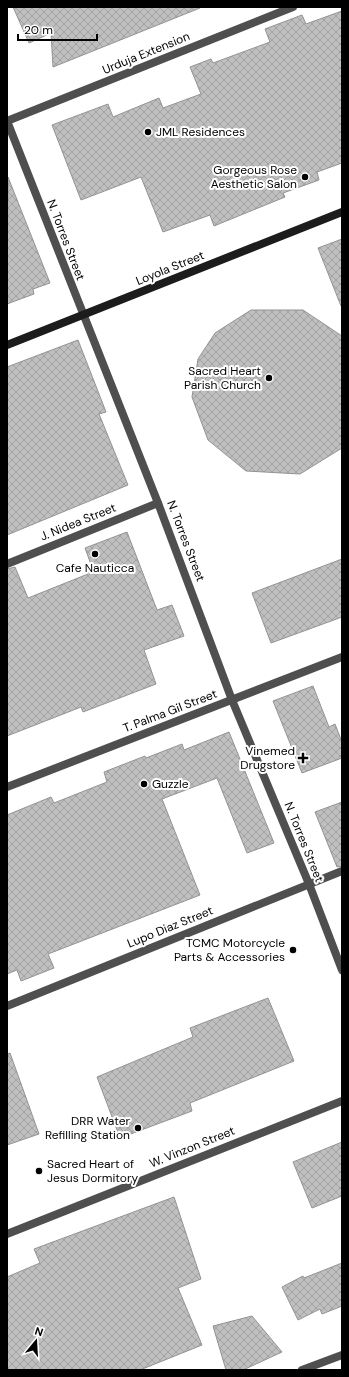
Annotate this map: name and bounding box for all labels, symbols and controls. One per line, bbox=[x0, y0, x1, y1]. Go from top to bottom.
scale bar bbox=[18, 16, 97, 42]
text: 20 m bbox=[24, 22, 53, 38]
street label: Urduja Extension bbox=[100, 28, 192, 78]
place label: JML Residences bbox=[156, 124, 245, 140]
marker: JML Residences bbox=[143, 127, 153, 137]
place label: Gorgeous Rose Aesthetic Salon bbox=[211, 162, 297, 192]
marker: Gorgeous Rose Aesthetic Salon bbox=[300, 172, 310, 182]
street label: N. Torres Street bbox=[43, 197, 89, 283]
street label: Loyola Street bbox=[133, 247, 207, 289]
place label: Sacred Heart Parish Church bbox=[184, 363, 261, 393]
marker: Sacred Heart Parish Church bbox=[264, 373, 274, 383]
street label: N. Torres Street bbox=[163, 498, 209, 584]
street label: J. Nidea Street bbox=[38, 499, 119, 545]
marker: Cafe Nauticca bbox=[90, 549, 100, 559]
place label: Cafe Nauticca bbox=[56, 560, 134, 576]
street label: T. Palma Gil Street bbox=[121, 686, 220, 736]
place label: Vinemed Drugstore bbox=[240, 743, 295, 773]
marker: Vinemed Drugstore bbox=[298, 753, 308, 763]
place label: Guzzle bbox=[152, 776, 189, 792]
marker: Guzzle bbox=[139, 779, 149, 789]
street label: N. Torres Street bbox=[281, 799, 328, 885]
street label: Lupo Diaz Street bbox=[125, 902, 216, 952]
place label: TCMC Motorcycle Parts & Accessories bbox=[174, 935, 285, 965]
marker: TCMC Motorcycle Parts & Accessories bbox=[288, 945, 298, 955]
place label: DRR Water Refilling Station bbox=[45, 1113, 131, 1143]
street label: W. Vinzon Street bbox=[147, 1122, 237, 1171]
marker: DRR Water Refilling Station bbox=[133, 1123, 143, 1133]
place label: Sacred Heart of Jesus Dormitory bbox=[47, 1156, 138, 1186]
marker: Sacred Heart of Jesus Dormitory bbox=[34, 1166, 44, 1176]
north arrow bbox=[16, 1321, 56, 1361]
text: N bbox=[33, 1324, 45, 1339]

